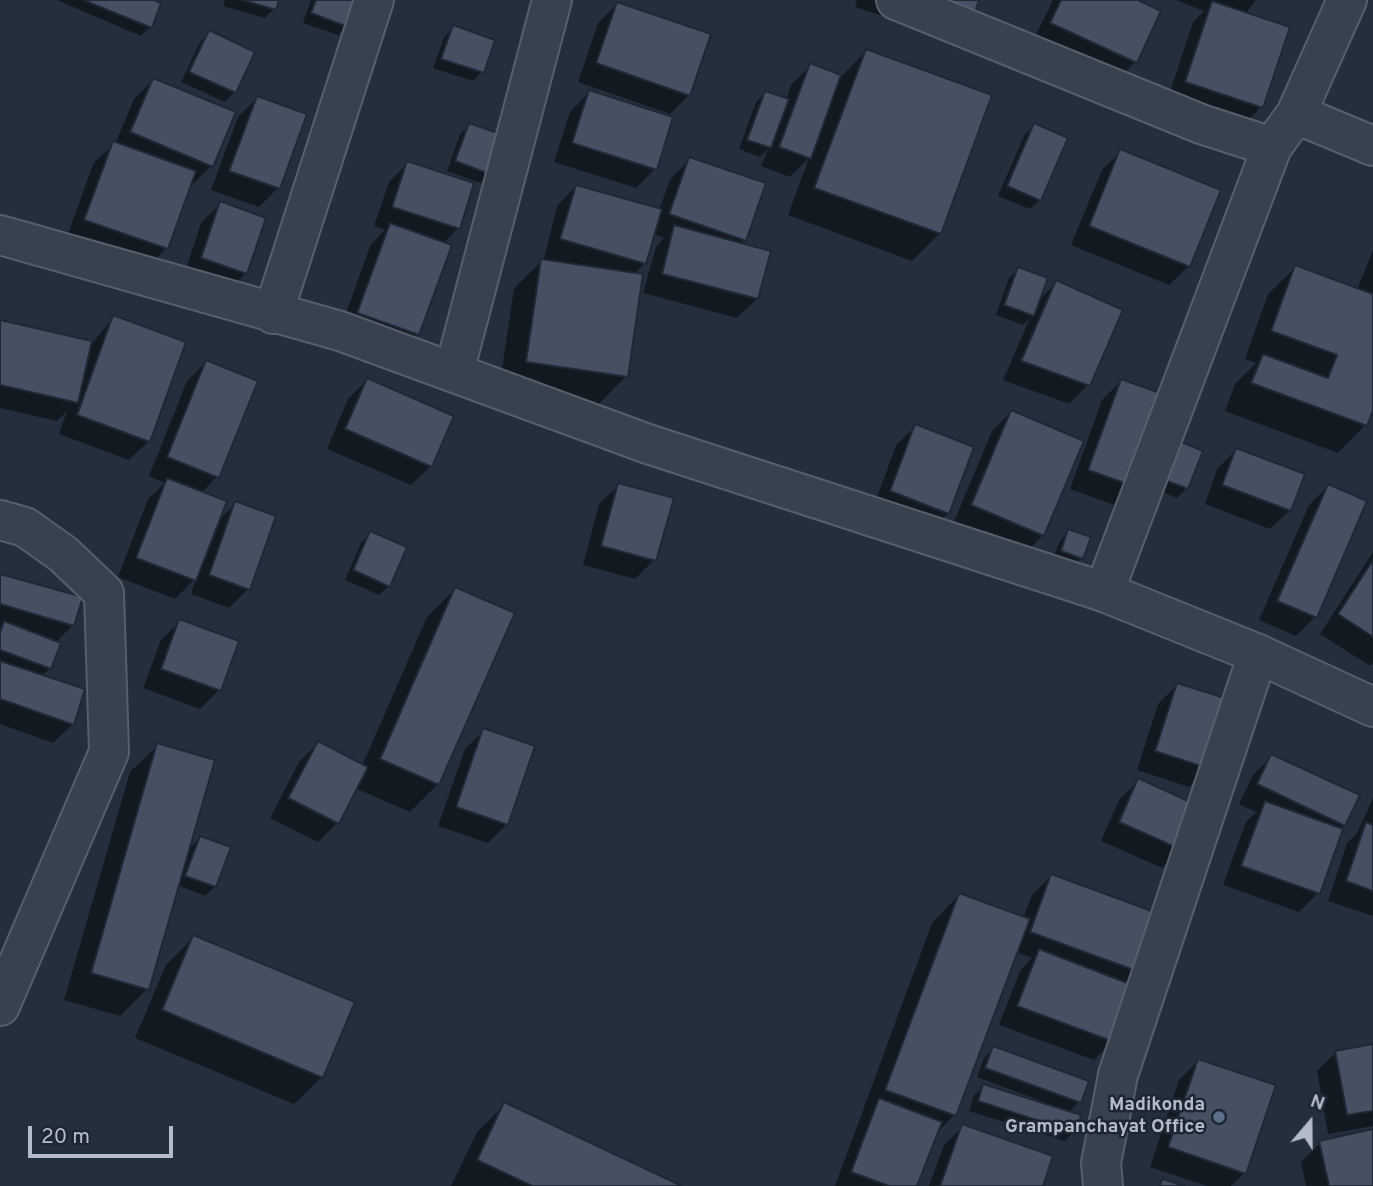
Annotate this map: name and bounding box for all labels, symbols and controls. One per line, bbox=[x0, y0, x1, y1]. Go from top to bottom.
north arrow bbox=[1275, 1088, 1345, 1158]
text: N bbox=[1307, 1090, 1328, 1117]
place label: Madikonda Grampanchayat Office bbox=[1005, 1095, 1205, 1139]
marker: Madikonda Grampanchayat Office bbox=[1211, 1109, 1227, 1125]
scale bar bbox=[32, 1112, 177, 1156]
text: 20 m bbox=[41, 1124, 90, 1151]

